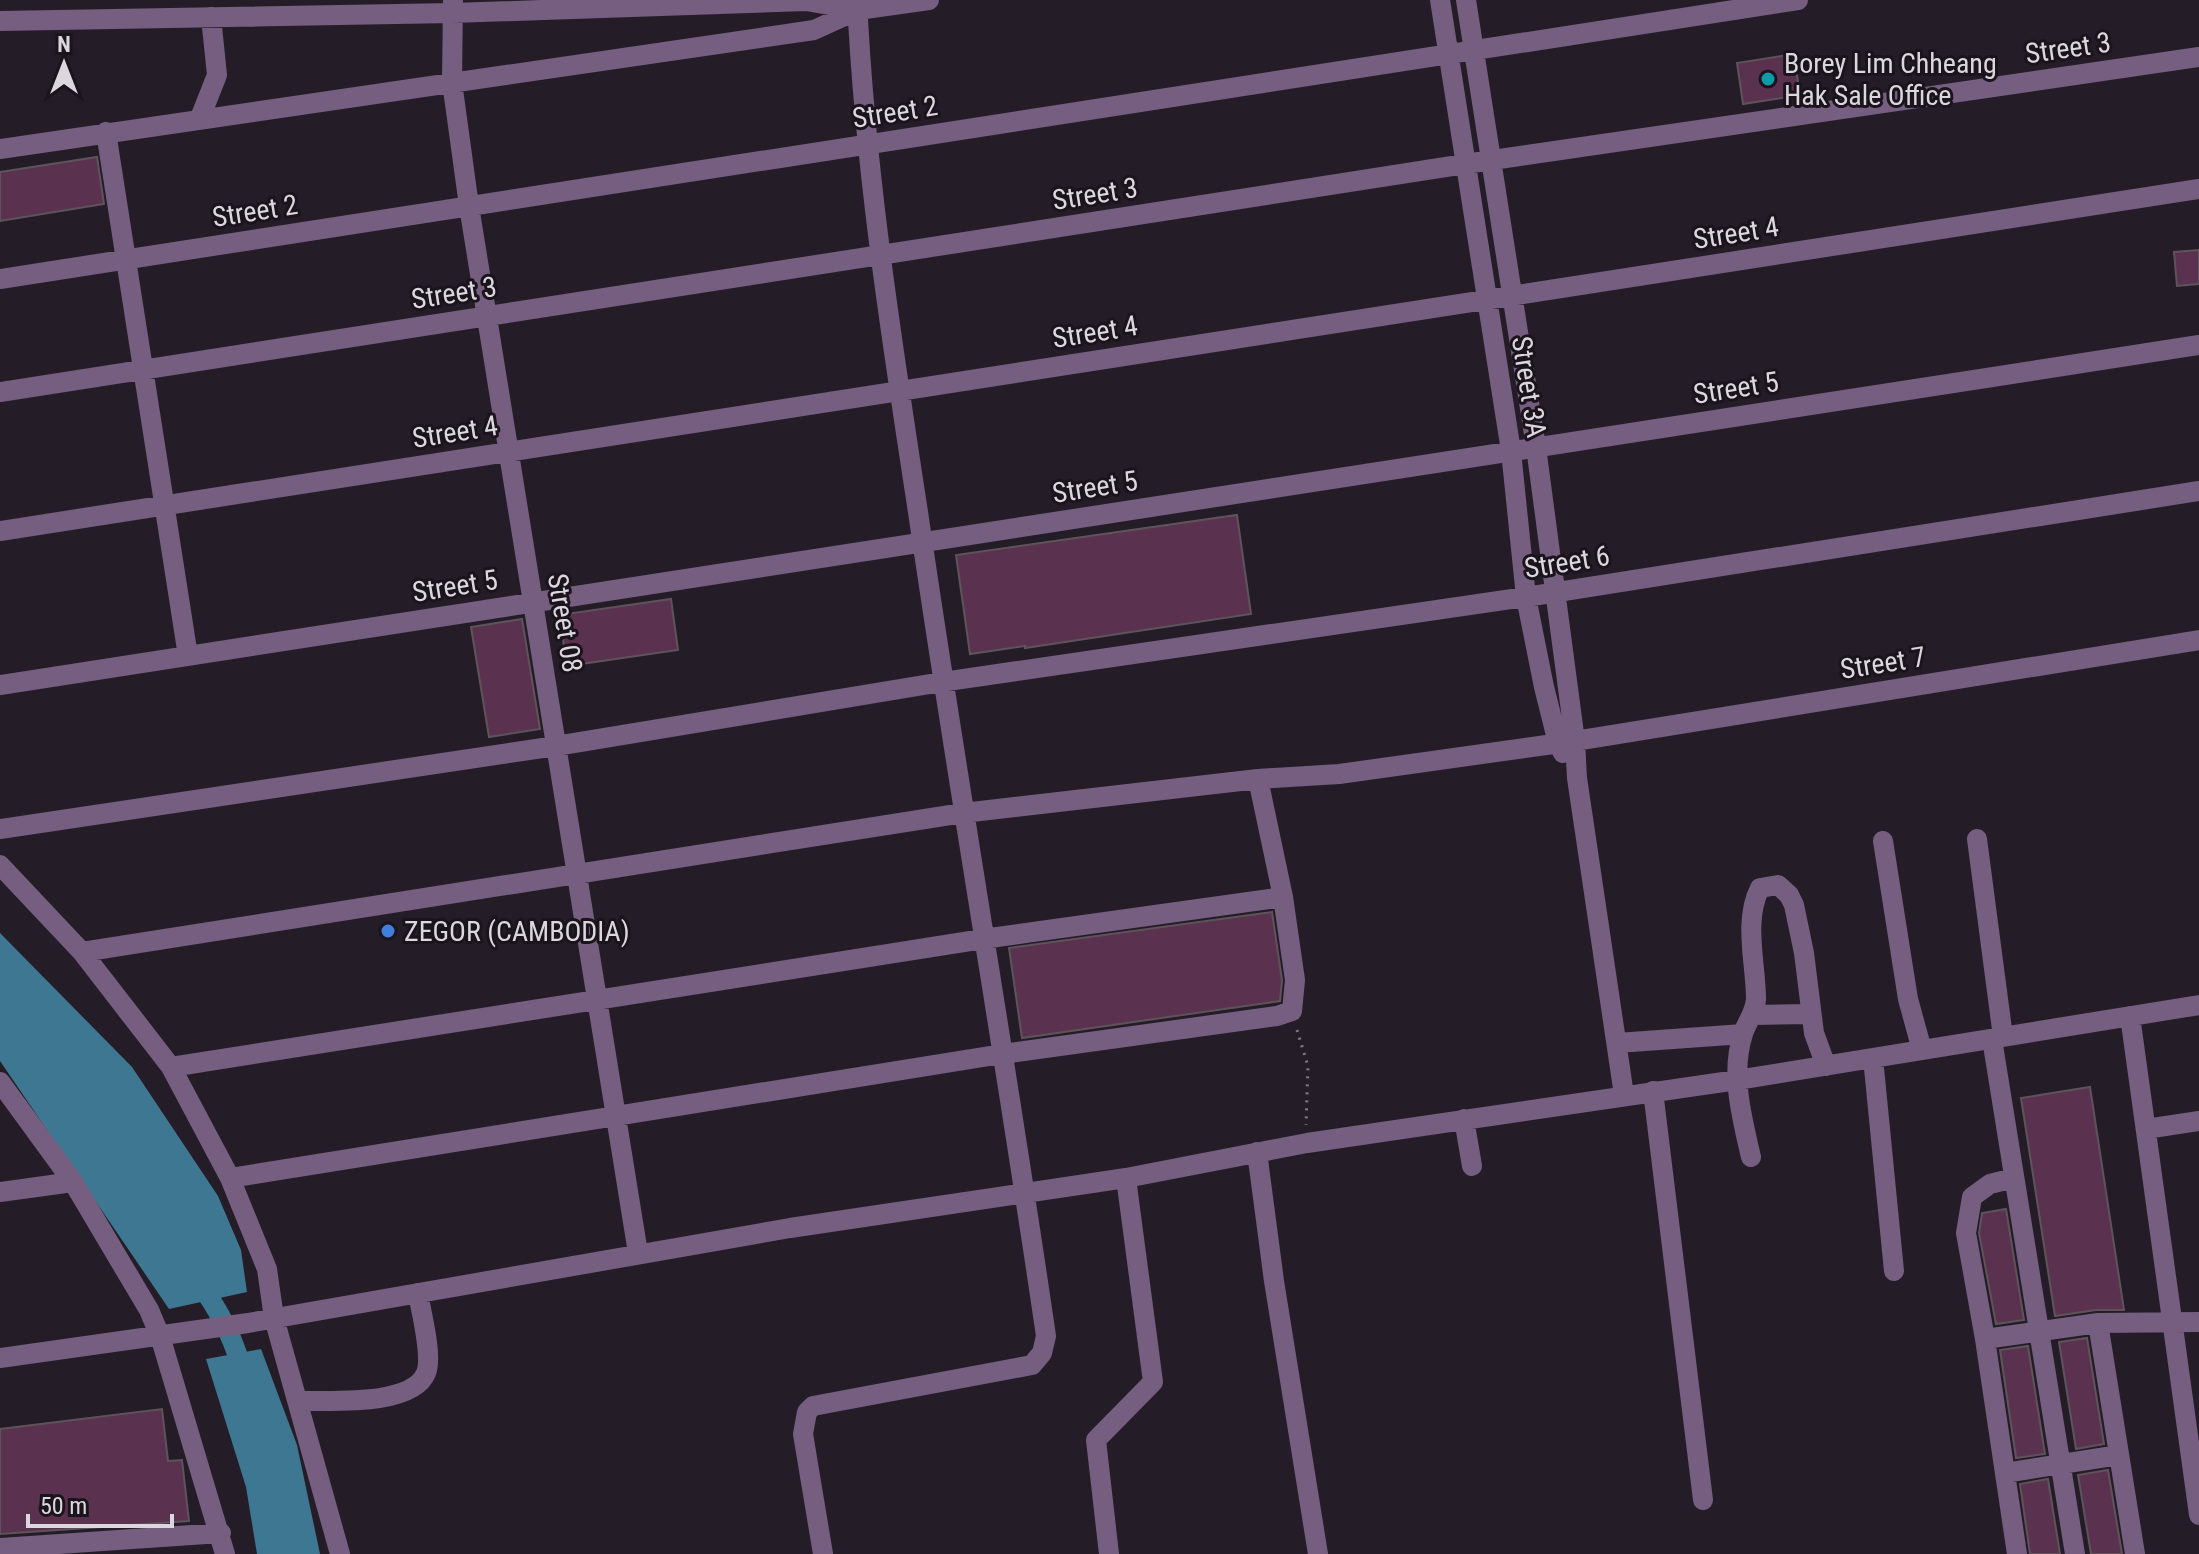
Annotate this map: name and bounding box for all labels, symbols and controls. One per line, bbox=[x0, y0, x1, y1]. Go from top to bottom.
north arrow bbox=[24, 24, 104, 104]
street label: Street 3 bbox=[2023, 26, 2113, 70]
text: N bbox=[57, 32, 71, 57]
place label: Borey Lim Chheang Hak Sale Office bbox=[1784, 47, 1997, 112]
marker: Borey Lim Chheang Hak Sale Office bbox=[1759, 70, 1777, 88]
street label: Street 2 bbox=[850, 89, 940, 135]
street label: Street 3 bbox=[1050, 171, 1140, 217]
street label: Street 2 bbox=[210, 188, 300, 234]
street label: Street 4 bbox=[1691, 210, 1781, 256]
street label: Street 3 bbox=[409, 270, 499, 316]
street label: Street 4 bbox=[1050, 309, 1140, 355]
street label: Street 3A bbox=[1505, 334, 1553, 440]
street label: Street 5 bbox=[1691, 365, 1781, 411]
street label: Street 4 bbox=[410, 409, 500, 455]
street label: Street 5 bbox=[1050, 464, 1140, 510]
street label: Street 6 bbox=[1522, 539, 1612, 585]
street label: Street 5 bbox=[410, 563, 500, 609]
street label: Street 08 bbox=[541, 571, 589, 675]
street label: Street 7 bbox=[1838, 640, 1928, 686]
place label: ZEGOR (CAMBODIA) bbox=[404, 915, 630, 948]
marker: ZEGOR (CAMBODIA) bbox=[379, 922, 397, 940]
scale bar bbox=[28, 1478, 172, 1528]
text: 50 m bbox=[40, 1492, 87, 1520]

